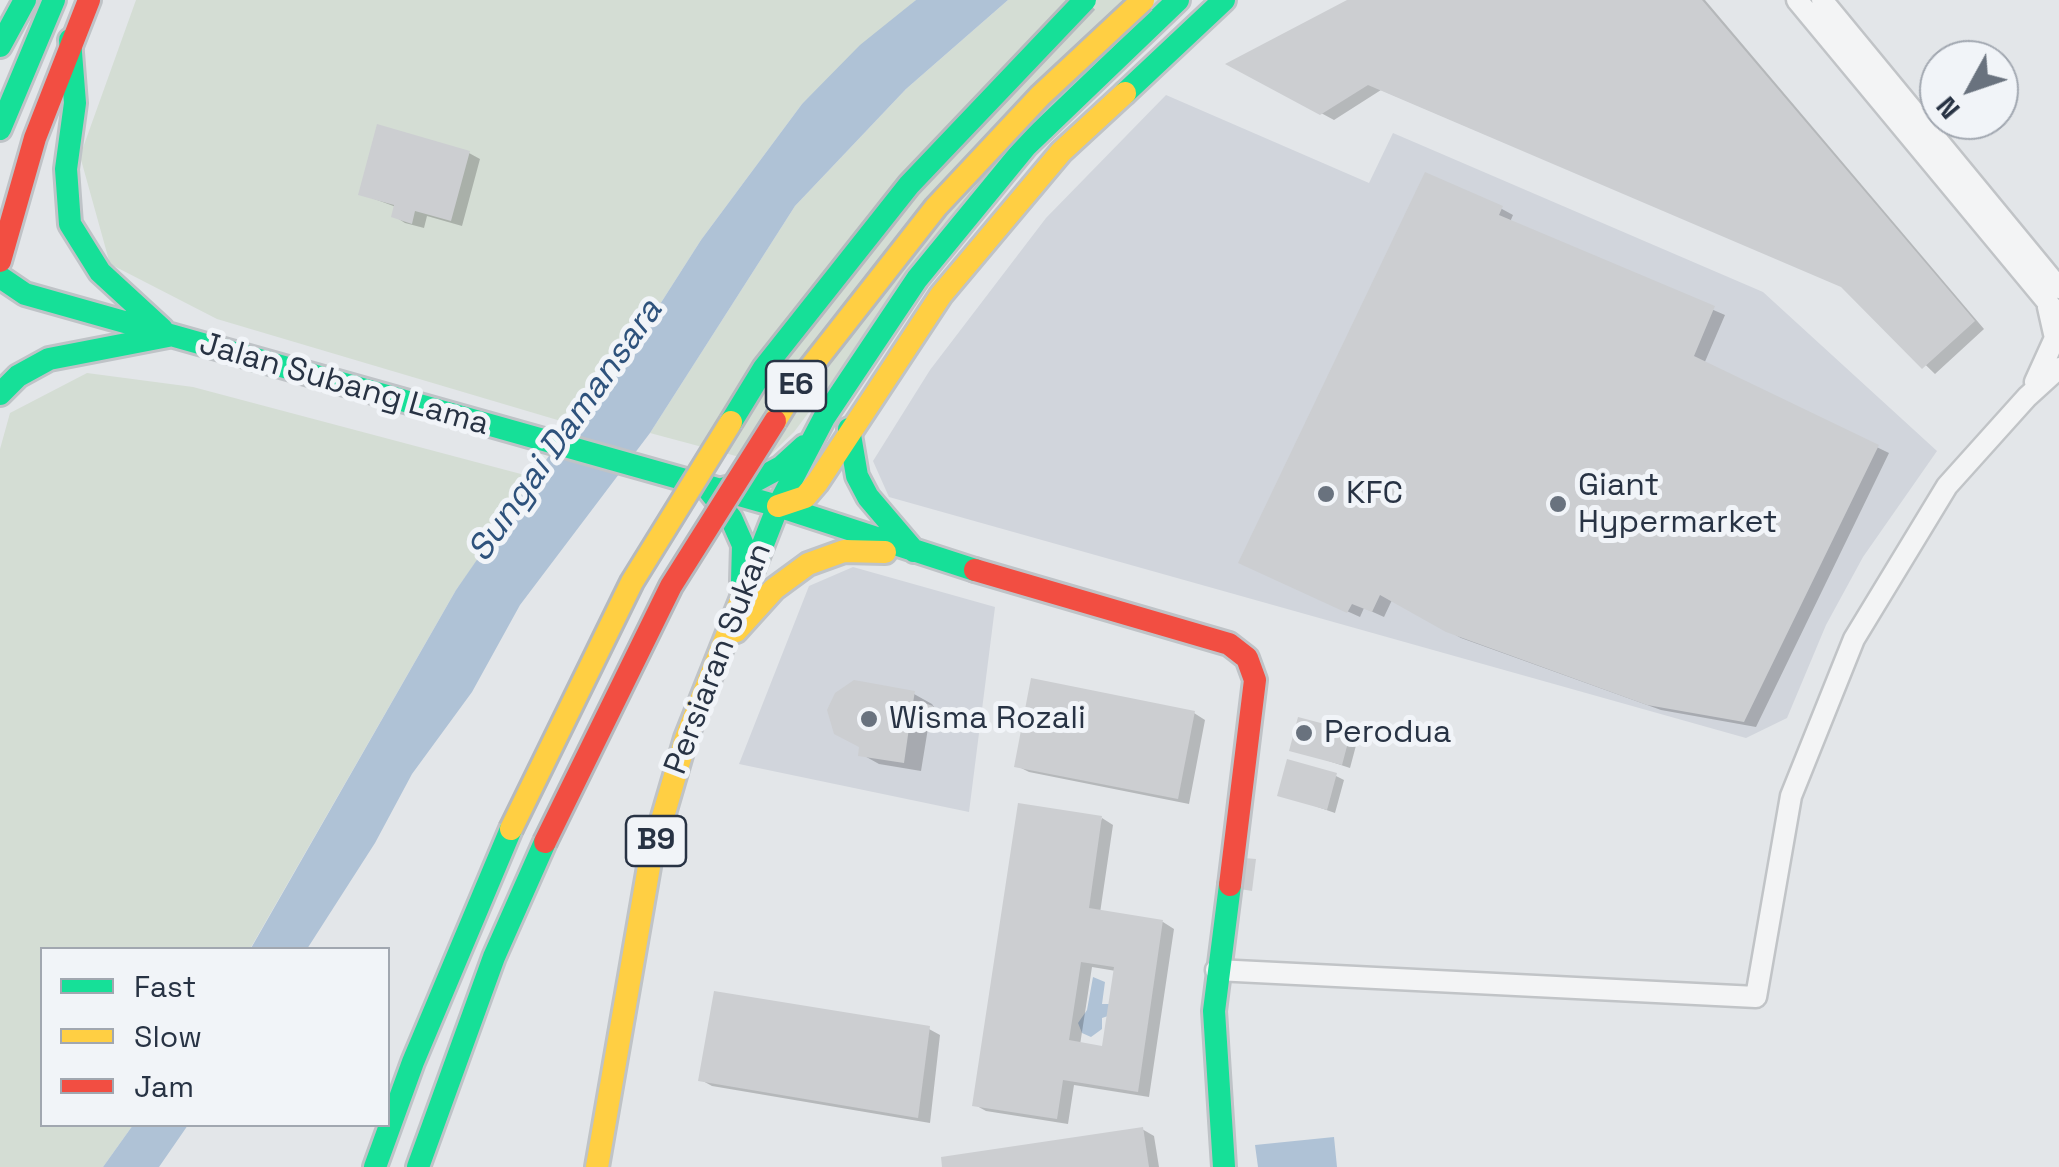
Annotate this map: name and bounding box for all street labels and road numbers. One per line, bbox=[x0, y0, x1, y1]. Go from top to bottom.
street label: Jalan Subang Lama bbox=[195, 325, 493, 445]
road number: E6 bbox=[766, 361, 826, 411]
street label: Persiaran Sukan bbox=[657, 538, 781, 780]
road number: B9 bbox=[626, 816, 686, 866]

